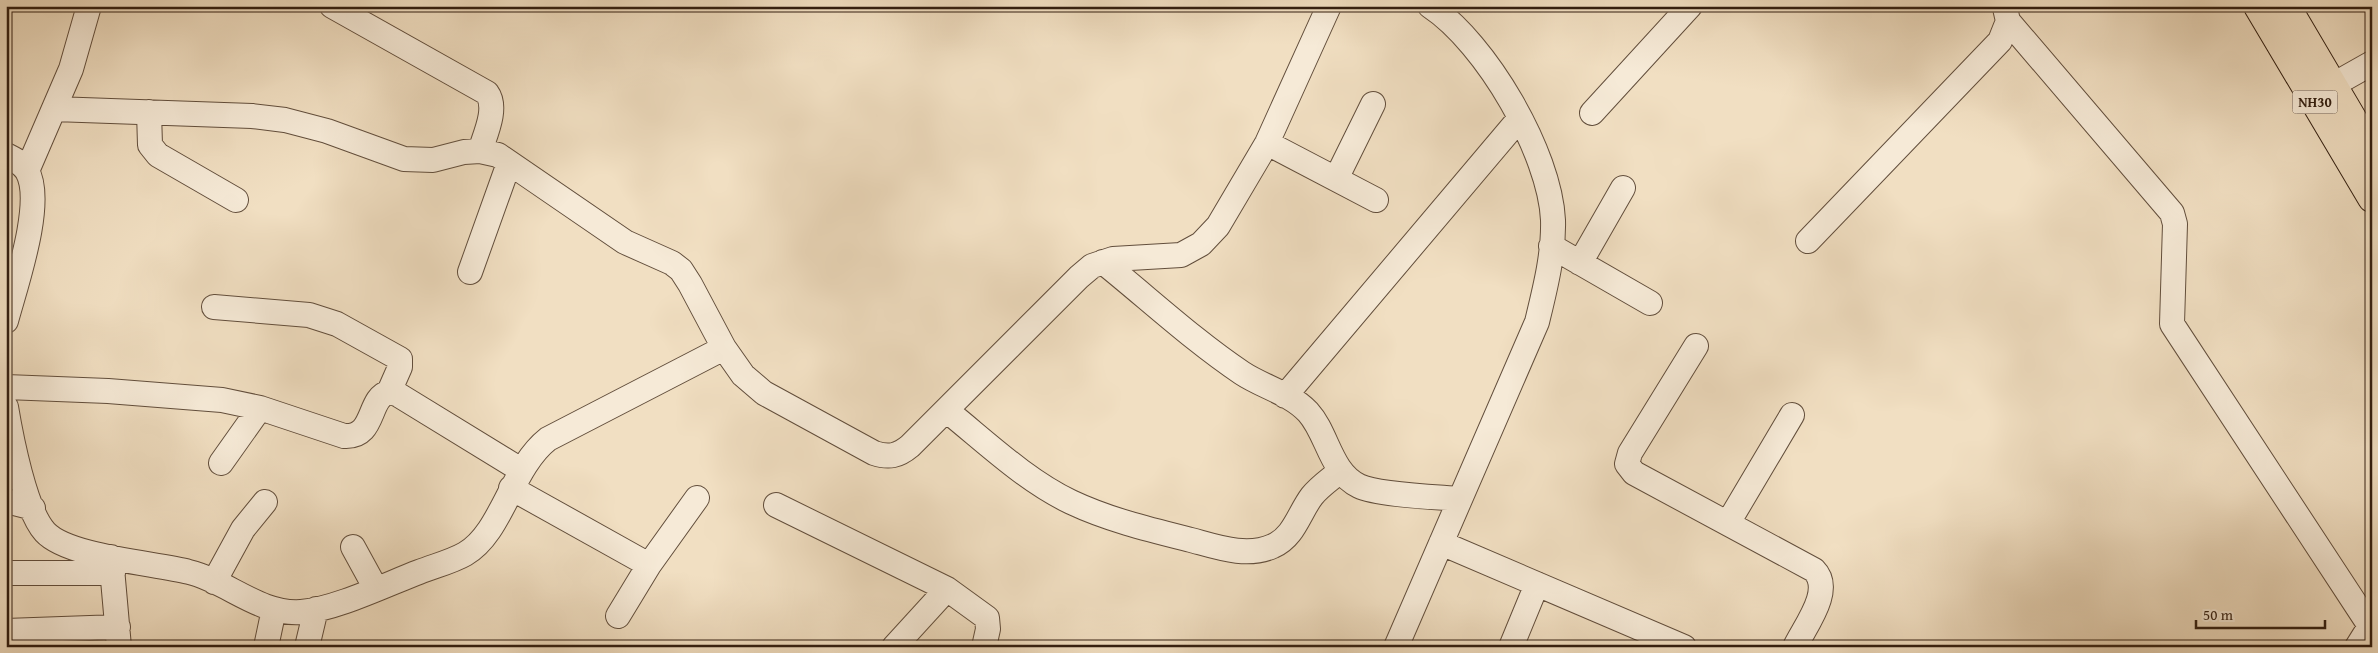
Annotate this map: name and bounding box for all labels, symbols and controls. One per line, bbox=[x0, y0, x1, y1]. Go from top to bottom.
road number: NH30 bbox=[2292, 90, 2338, 114]
scale bar bbox=[2196, 598, 2324, 630]
text: 50 m bbox=[2203, 604, 2234, 625]

